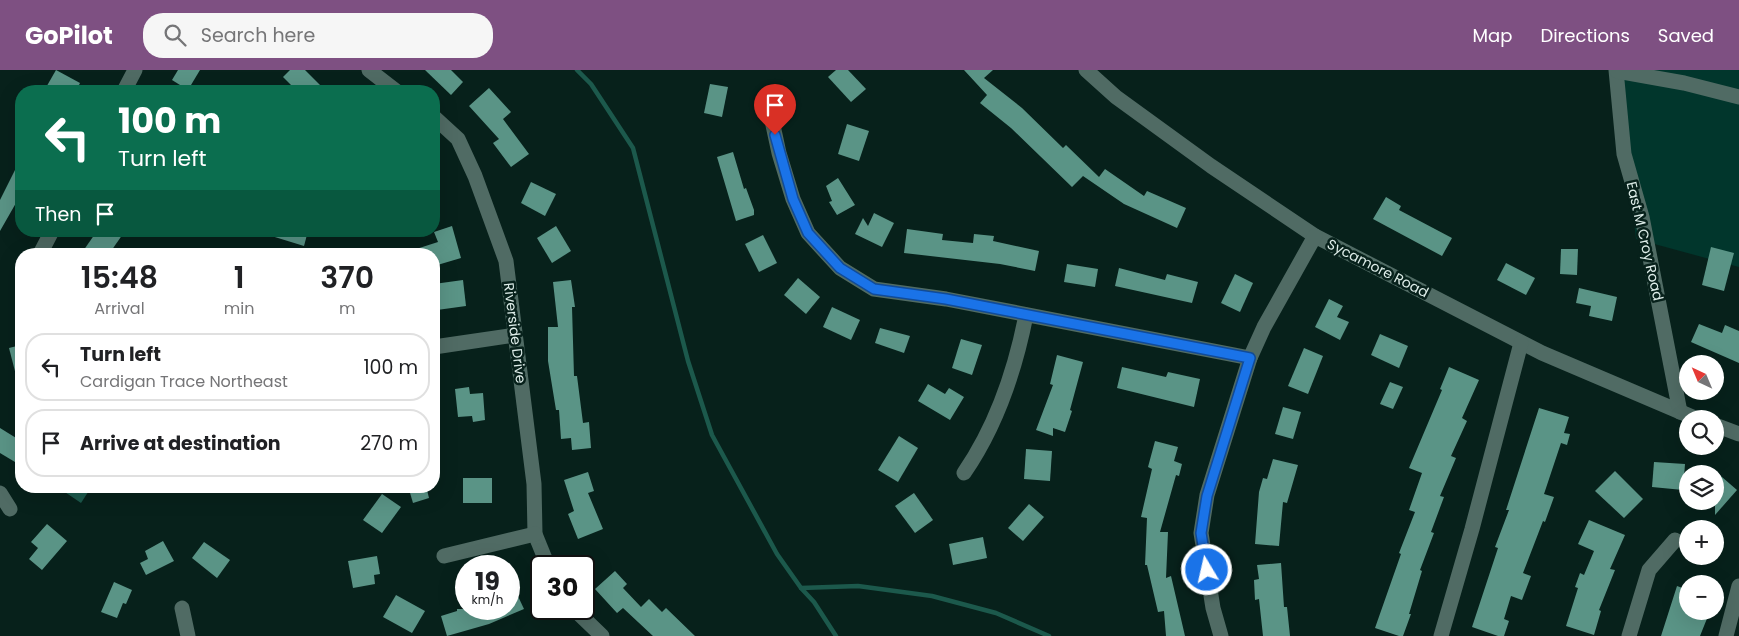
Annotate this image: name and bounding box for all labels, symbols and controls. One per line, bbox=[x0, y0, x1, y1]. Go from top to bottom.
search box bbox=[143, 13, 493, 58]
text: GoPilot bbox=[25, 19, 113, 52]
icon: search bbox=[161, 21, 189, 49]
text: Search here bbox=[201, 22, 315, 49]
text: Map bbox=[1473, 23, 1512, 48]
text: Directions bbox=[1540, 23, 1630, 48]
text: Saved bbox=[1658, 23, 1714, 48]
pin bbox=[754, 84, 796, 135]
icon: arrive bbox=[761, 91, 789, 119]
text: 100 m bbox=[118, 96, 221, 145]
icon: left bbox=[35, 105, 100, 170]
text: Turn left bbox=[118, 143, 206, 174]
street label: East M Croy Road bbox=[1622, 180, 1668, 302]
icon: arrive bbox=[91, 200, 119, 228]
text: Then bbox=[35, 201, 81, 228]
street label: Sycamore Road bbox=[1324, 234, 1432, 302]
text: 15:48 bbox=[81, 256, 158, 299]
text: 1 bbox=[234, 256, 245, 299]
text: 370 bbox=[320, 256, 374, 299]
street label: Riverside Drive bbox=[499, 281, 531, 385]
text: Arrival bbox=[94, 297, 145, 320]
text: min bbox=[224, 297, 255, 320]
text: m bbox=[339, 297, 355, 320]
text: Turn left bbox=[80, 341, 161, 368]
icon: left bbox=[37, 353, 65, 381]
text: 100 m bbox=[363, 354, 418, 381]
north arrow bbox=[1679, 355, 1724, 400]
map controls bbox=[1679, 355, 1724, 620]
text: Cardigan Trace Northeast bbox=[80, 370, 288, 393]
button: search bbox=[1679, 410, 1724, 455]
icon: arrive bbox=[37, 429, 65, 457]
text: Arrive at destination bbox=[80, 430, 281, 457]
text: 270 m bbox=[360, 430, 418, 457]
button: layers bbox=[1679, 465, 1724, 510]
button: + bbox=[1679, 520, 1724, 565]
position arrow bbox=[1180, 543, 1232, 595]
speed limit sign: 30 bbox=[530, 555, 595, 620]
text: 19 bbox=[475, 564, 500, 599]
button: − bbox=[1679, 575, 1724, 620]
text: km/h bbox=[472, 591, 503, 608]

